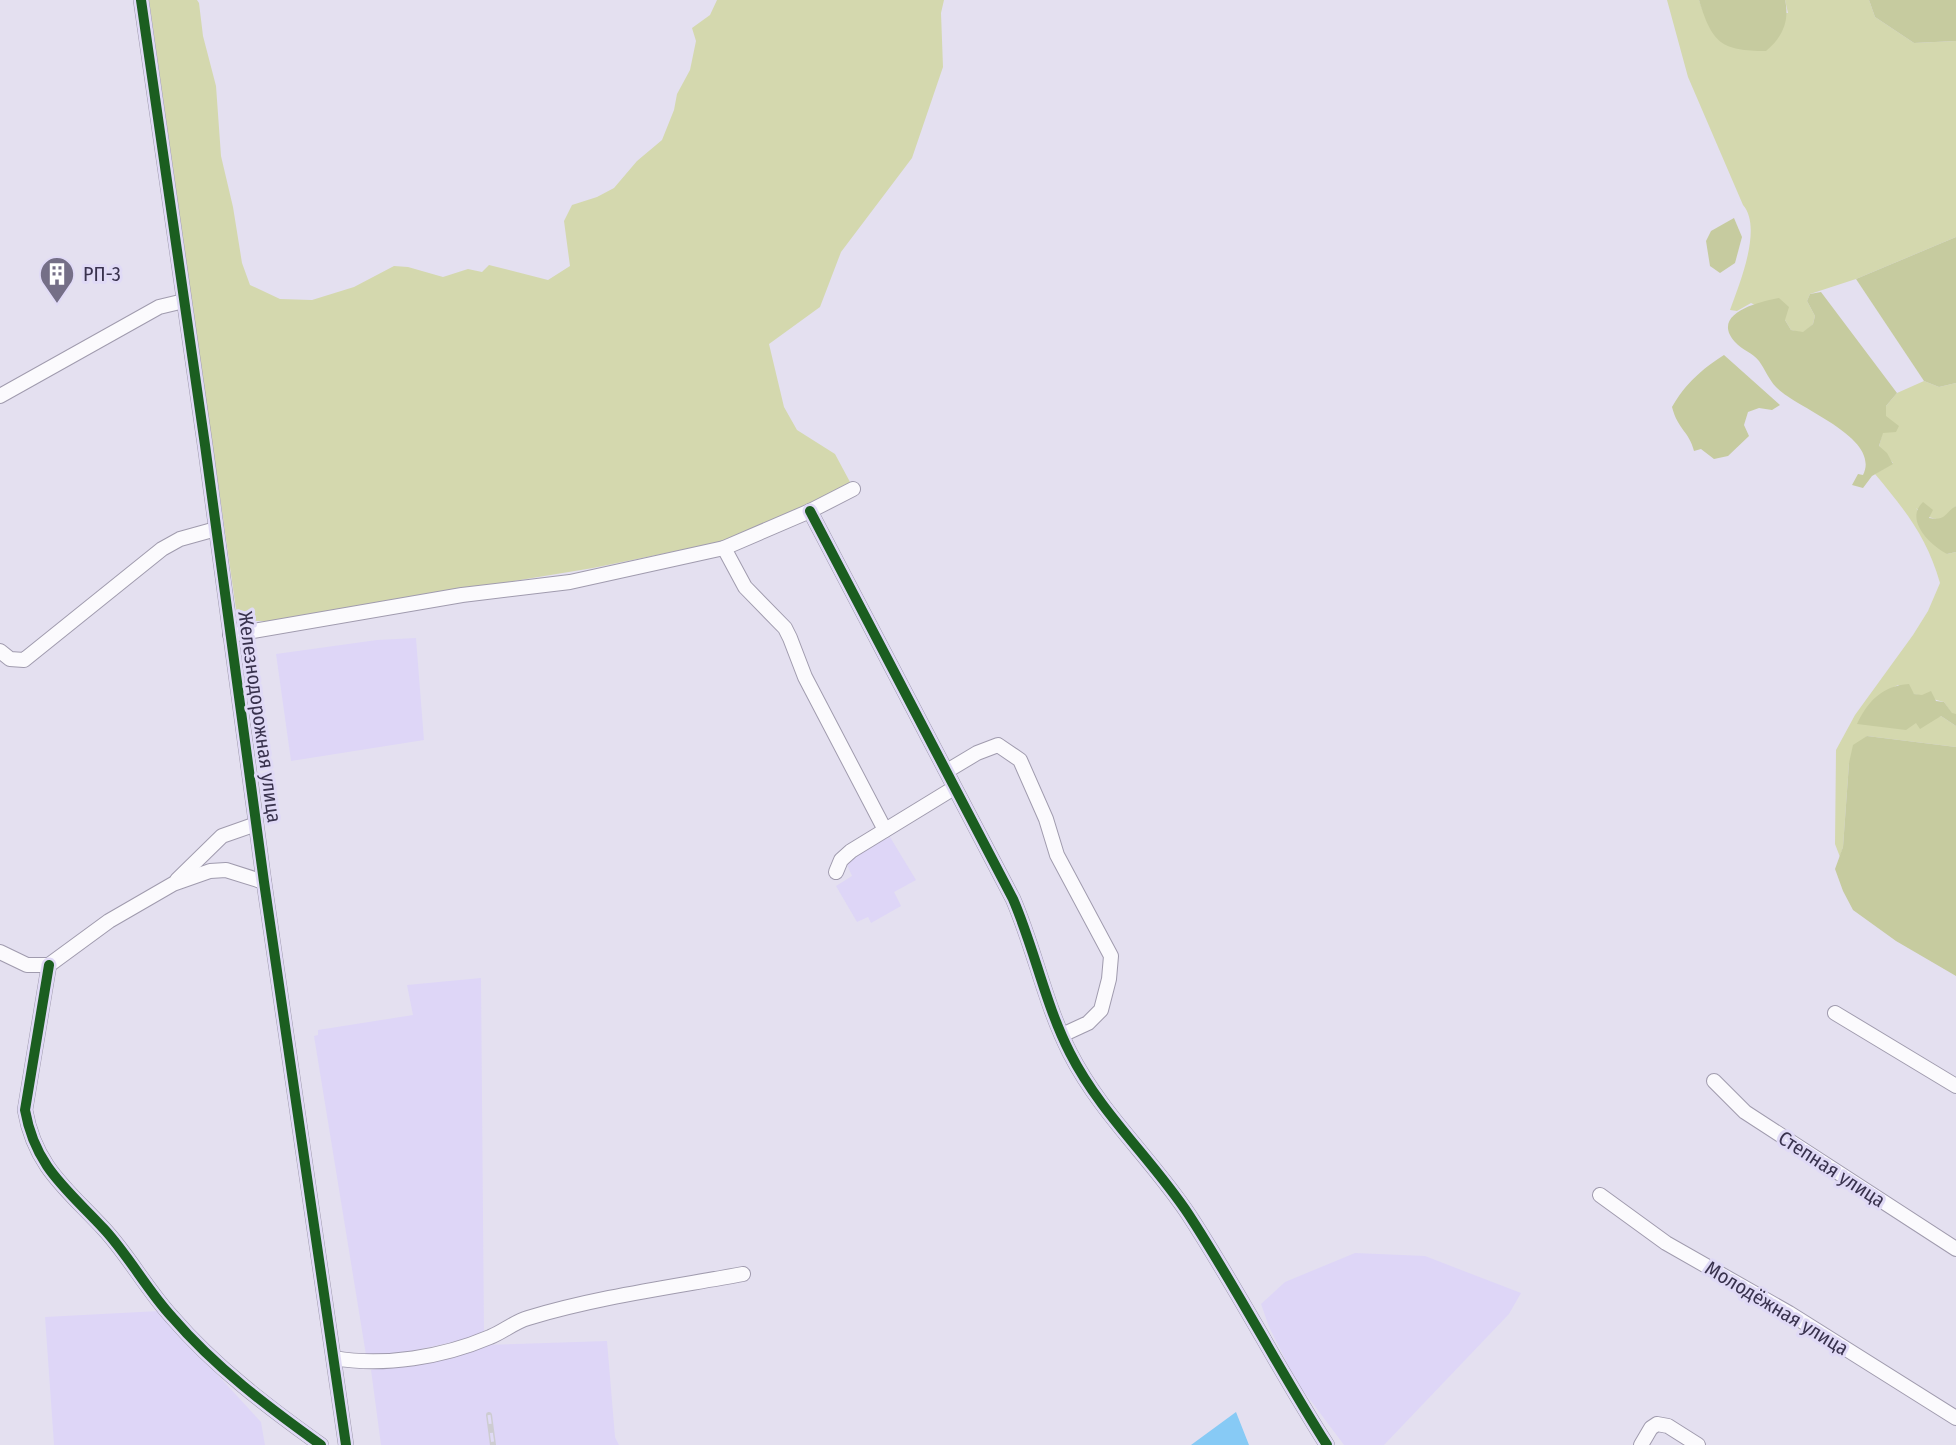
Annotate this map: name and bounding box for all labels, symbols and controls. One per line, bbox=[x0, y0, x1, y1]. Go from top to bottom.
building icon: РП-3 bbox=[38, 255, 76, 305]
place label: РП-3 bbox=[83, 262, 121, 286]
street label: Железнодорожная улица bbox=[233, 610, 287, 824]
street label: Степная улица bbox=[1774, 1126, 1890, 1212]
street label: Молодёжная улица bbox=[1701, 1256, 1853, 1360]

